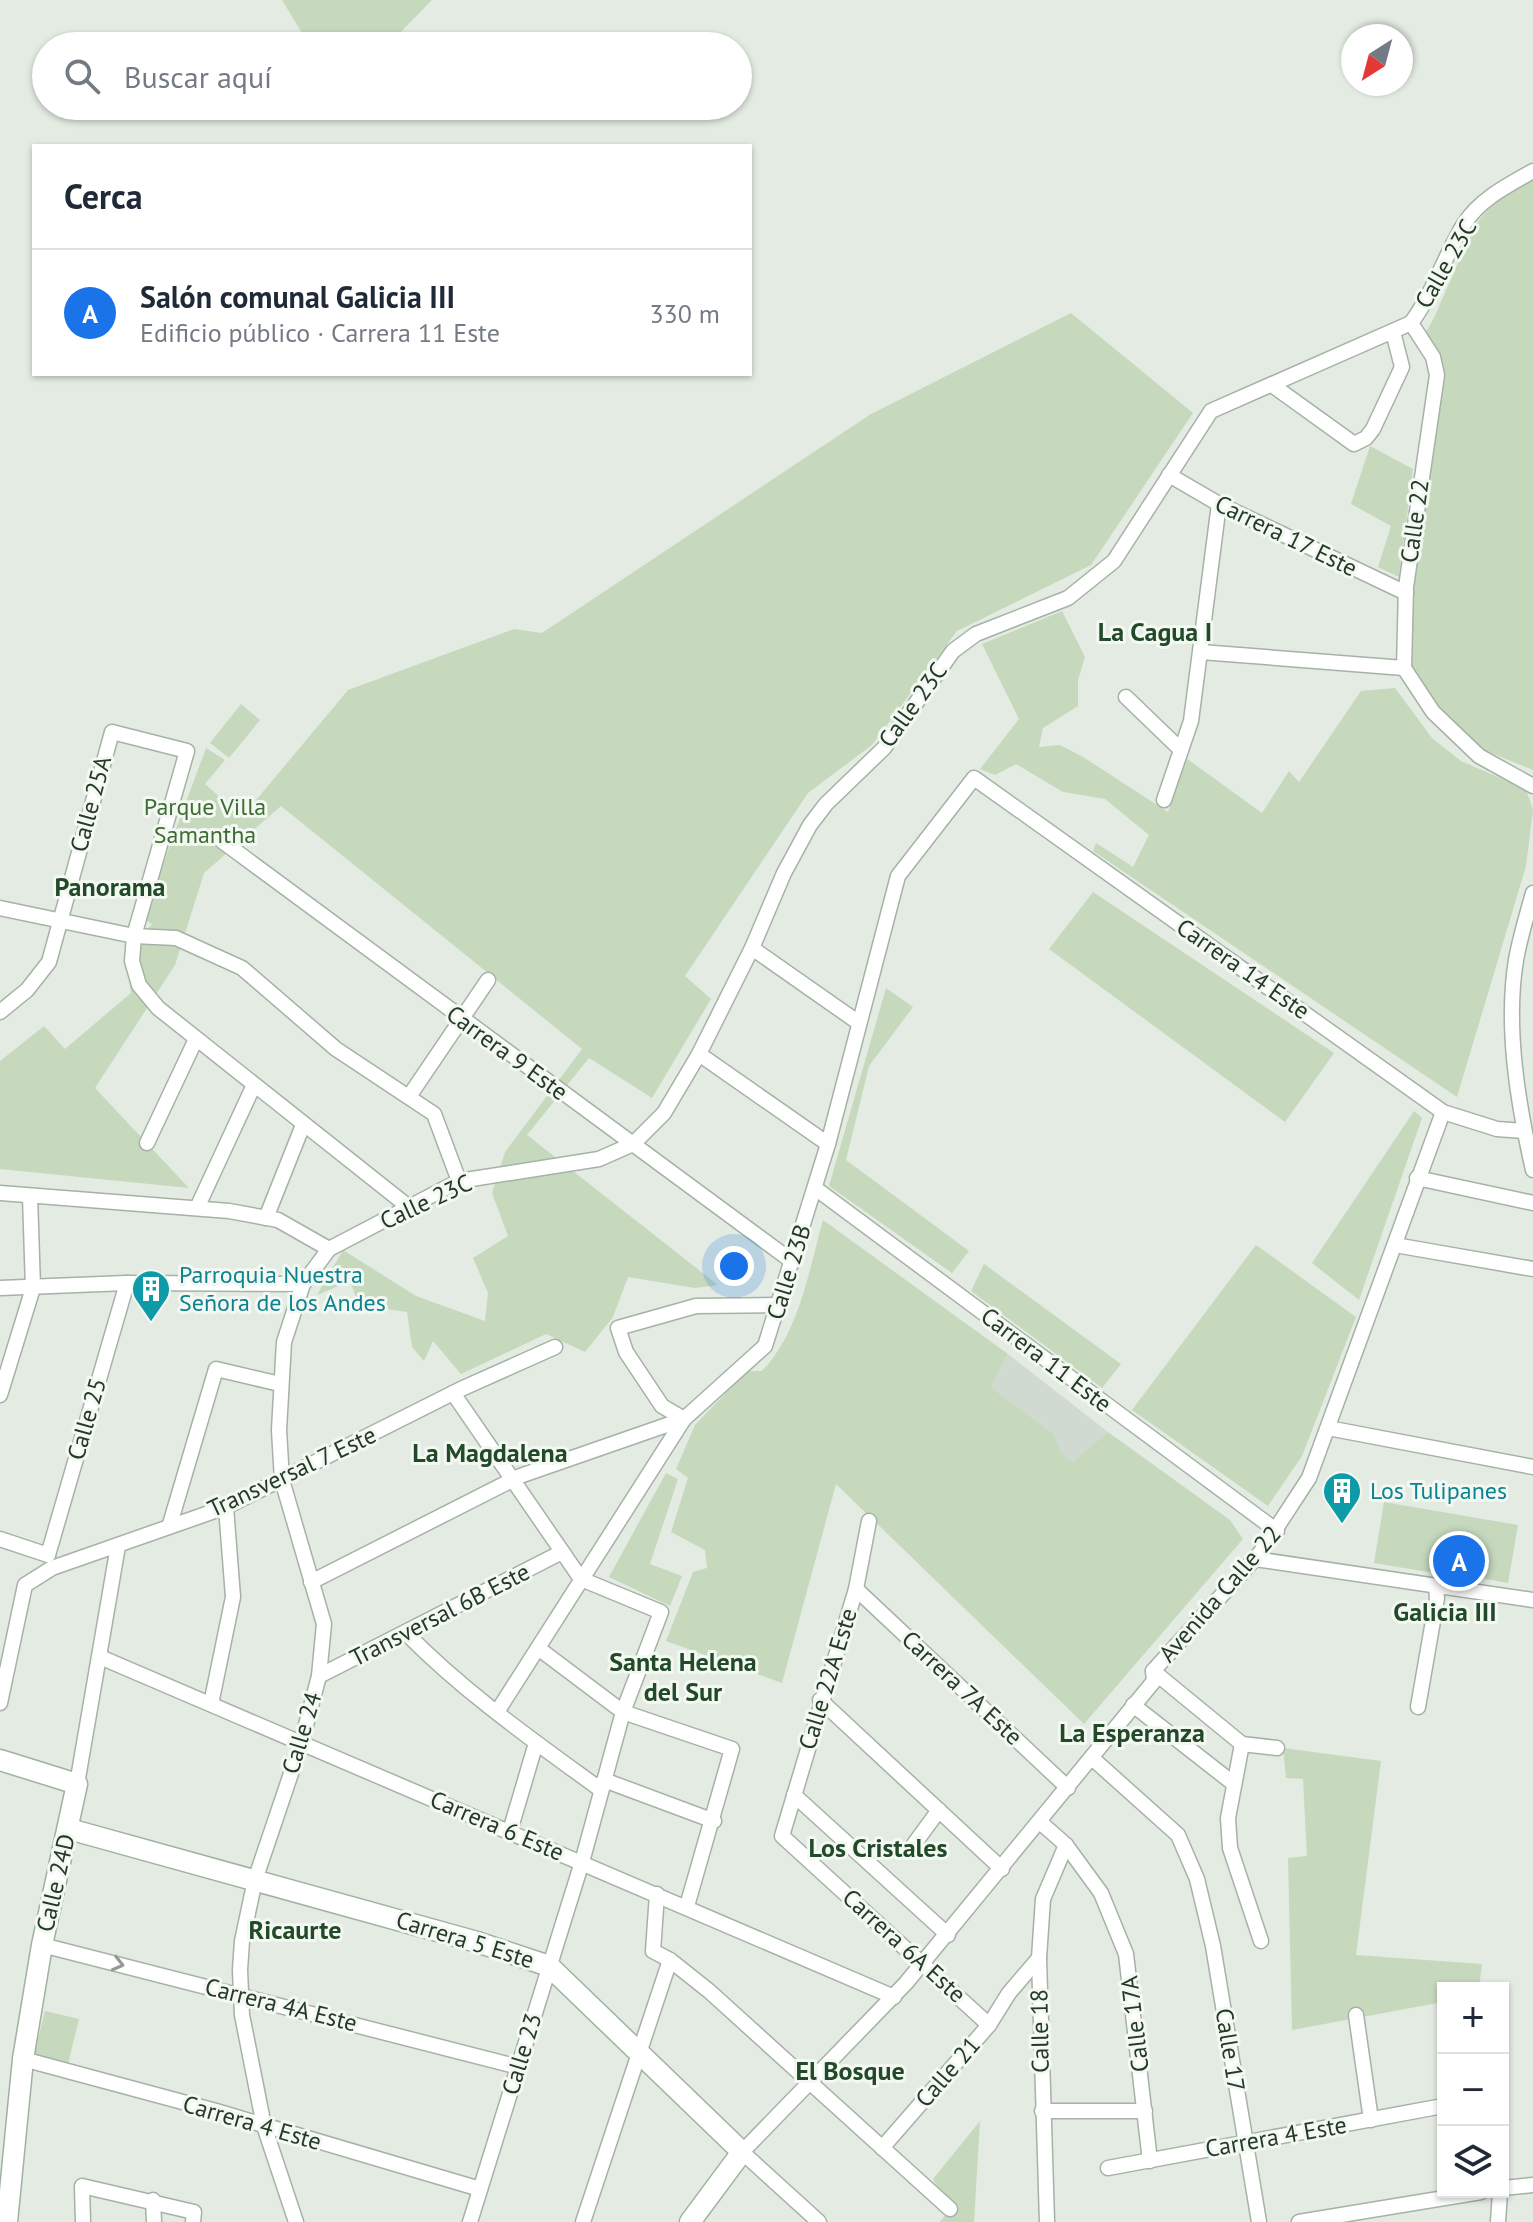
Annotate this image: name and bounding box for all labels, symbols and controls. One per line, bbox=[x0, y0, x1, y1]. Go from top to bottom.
north arrow bbox=[1341, 24, 1413, 96]
search box bbox=[32, 32, 752, 120]
icon: search bbox=[60, 54, 104, 98]
text: Buscar aquí bbox=[124, 57, 272, 96]
text: Cerca bbox=[64, 174, 143, 218]
street label: Calle 23C bbox=[1408, 214, 1483, 314]
text: Salón comunal Galicia III bbox=[140, 277, 455, 316]
text: A bbox=[82, 297, 98, 330]
text: 330 m bbox=[649, 297, 720, 330]
text: Edificio público · Carrera 11 Este bbox=[140, 316, 500, 349]
street label: Calle 22 bbox=[1393, 477, 1436, 565]
street label: Carrera 17 Este bbox=[1210, 488, 1362, 583]
district label: La Cagua I bbox=[1098, 615, 1212, 648]
street label: Calle 23C bbox=[871, 656, 954, 753]
street label: Calle 25A bbox=[63, 753, 118, 855]
park label: Parque Villa Samantha bbox=[144, 791, 266, 850]
district label: Panorama bbox=[55, 870, 166, 903]
street label: Carrera 14 Este bbox=[1171, 911, 1316, 1026]
street label: Carrera 9 Este bbox=[440, 998, 574, 1107]
street label: Calle 23C bbox=[375, 1167, 477, 1236]
street label: Calle 23B bbox=[759, 1220, 818, 1323]
your location bbox=[714, 1246, 754, 1286]
place label: Parroquia Nuestra Señora de los Andes bbox=[179, 1259, 386, 1318]
building icon: Parroquia Nuestra Señora de los Andes bbox=[130, 1268, 172, 1323]
street label: Carrera 11 Este bbox=[975, 1300, 1118, 1419]
street label: Calle 25 bbox=[60, 1374, 113, 1464]
street label: Transversal 7 Este bbox=[203, 1419, 381, 1524]
district label: La Magdalena bbox=[412, 1436, 568, 1469]
building icon: Los Tulipanes bbox=[1321, 1470, 1363, 1525]
place label: Los Tulipanes bbox=[1370, 1475, 1507, 1506]
street label: Avenida Calle 22 bbox=[1152, 1519, 1288, 1669]
pin: A bbox=[1433, 1531, 1485, 1591]
street label: Transversal 6B Este bbox=[345, 1556, 535, 1673]
district label: Galicia III bbox=[1393, 1595, 1497, 1628]
street label: Calle 22A Este bbox=[791, 1604, 864, 1753]
street label: Carrera 7A Este bbox=[895, 1624, 1029, 1752]
district label: Santa Helena del Sur bbox=[609, 1645, 757, 1708]
street label: Calle 24 bbox=[274, 1688, 329, 1778]
district label: La Esperanza bbox=[1059, 1716, 1205, 1749]
street label: Carrera 6 Este bbox=[425, 1783, 569, 1868]
street label: Calle 24D bbox=[29, 1831, 82, 1935]
district label: Los Cristales bbox=[809, 1831, 947, 1864]
street label: Carrera 6A Este bbox=[836, 1882, 973, 2009]
street label: Carrera 5 Este bbox=[392, 1904, 538, 1975]
district label: Ricaurte bbox=[249, 1913, 341, 1946]
one-way arrow bbox=[110, 1954, 124, 1971]
street label: Carrera 4A Este bbox=[202, 1971, 360, 2038]
street label: Calle 17A bbox=[1113, 1974, 1156, 2074]
map controls bbox=[1437, 1982, 1509, 2198]
button: + bbox=[1437, 1982, 1509, 2054]
street label: Calle 18 bbox=[1023, 1989, 1056, 2073]
street label: Calle 17 bbox=[1209, 2006, 1252, 2094]
street label: Calle 23 bbox=[494, 2009, 549, 2099]
street label: Calle 21 bbox=[908, 2030, 987, 2114]
district label: El Bosque bbox=[795, 2054, 905, 2087]
button: − bbox=[1437, 2054, 1509, 2126]
street label: Carrera 4 Este bbox=[179, 2088, 325, 2157]
street label: Carrera 4 Este bbox=[1203, 2109, 1349, 2164]
button: layers bbox=[1437, 2126, 1509, 2198]

